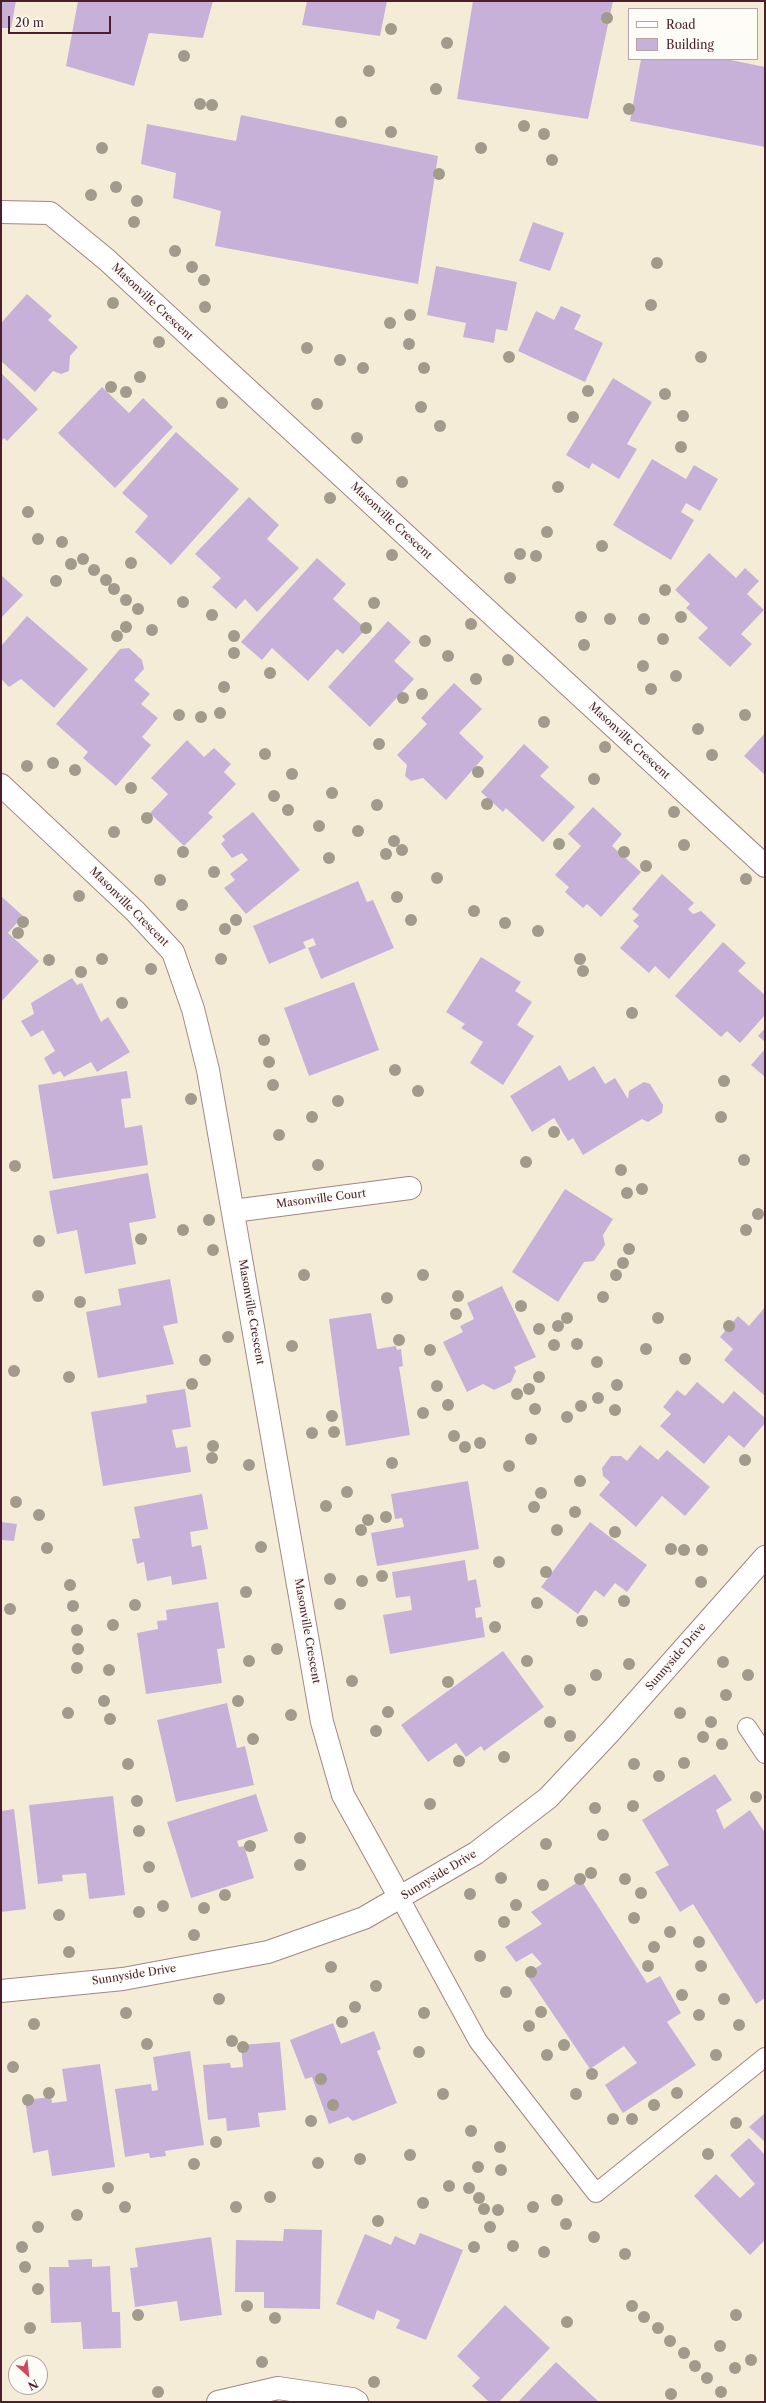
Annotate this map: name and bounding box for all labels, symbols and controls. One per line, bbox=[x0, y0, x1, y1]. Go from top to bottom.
scale bar bbox=[10, 8, 113, 34]
legend bbox=[628, 8, 758, 60]
text: 20 m bbox=[15, 15, 44, 30]
text: Road bbox=[666, 17, 696, 32]
text: Building bbox=[666, 37, 714, 52]
street label: Masonville Crescent bbox=[109, 261, 195, 343]
street label: Masonville Crescent bbox=[348, 480, 434, 562]
street label: Masonville Crescent bbox=[586, 700, 672, 782]
street label: Masonville Crescent bbox=[87, 865, 171, 949]
street label: Masonville Court bbox=[275, 1187, 367, 1211]
street label: Masonville Crescent bbox=[235, 1258, 267, 1366]
street label: Masonville Crescent bbox=[291, 1577, 323, 1685]
street label: Sunnyside Drive bbox=[643, 1620, 709, 1694]
street label: Sunnyside Drive bbox=[399, 1847, 479, 1903]
street label: Sunnyside Drive bbox=[91, 1962, 177, 1988]
north arrow bbox=[8, 2355, 48, 2395]
text: N bbox=[26, 2376, 40, 2393]

